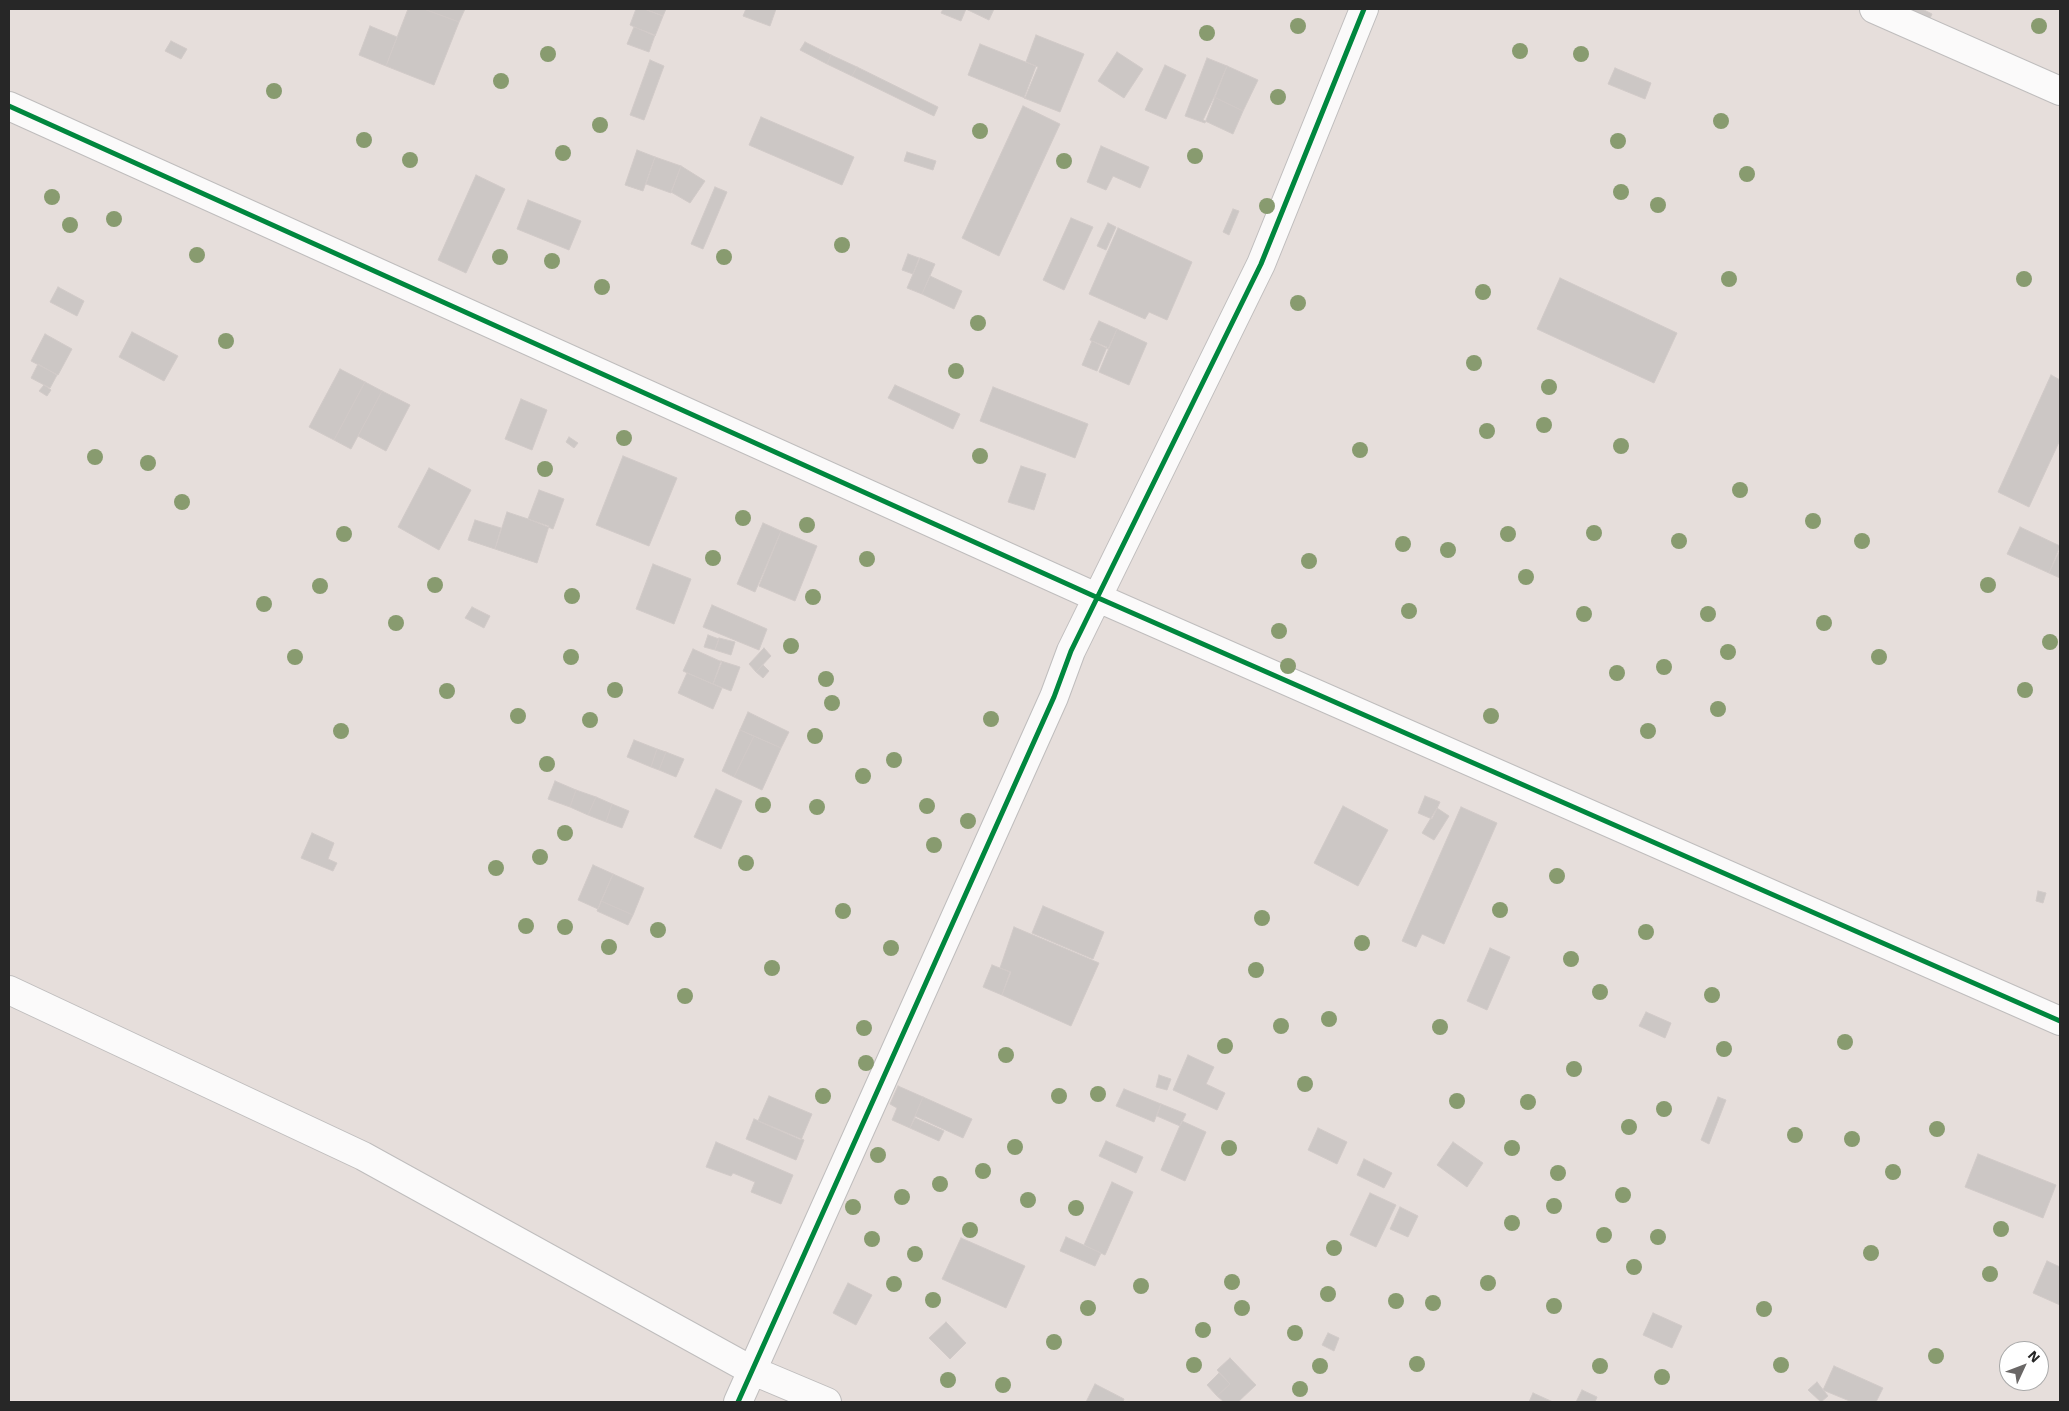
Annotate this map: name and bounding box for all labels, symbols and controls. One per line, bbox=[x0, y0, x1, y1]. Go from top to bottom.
north arrow bbox=[1999, 1341, 2049, 1391]
text: N bbox=[2025, 1347, 2044, 1366]

